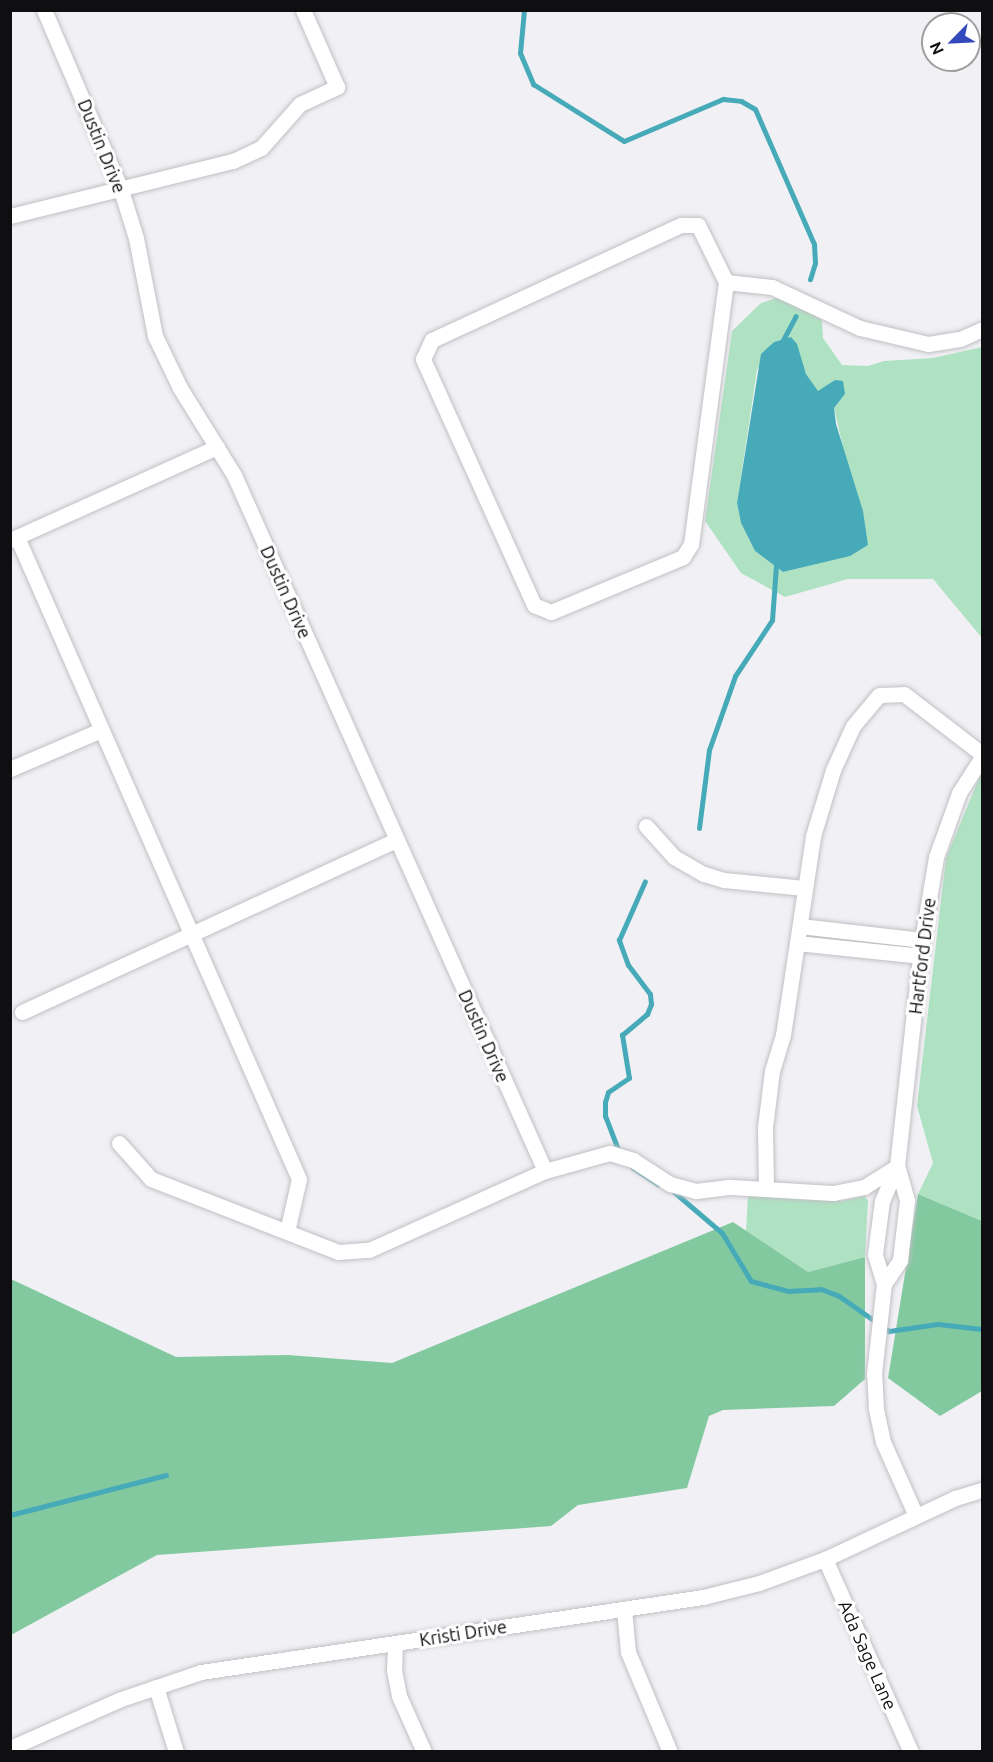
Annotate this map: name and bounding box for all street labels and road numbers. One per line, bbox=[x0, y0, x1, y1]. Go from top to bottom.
street label: Dustin Drive bbox=[73, 96, 131, 196]
street label: Dustin Drive bbox=[256, 542, 316, 642]
street label: Hartford Drive bbox=[904, 897, 940, 1015]
street label: Dustin Drive bbox=[454, 986, 514, 1086]
street label: Ada Sage Lane bbox=[834, 1597, 902, 1713]
street label: Kristi Drive bbox=[418, 1615, 508, 1651]

